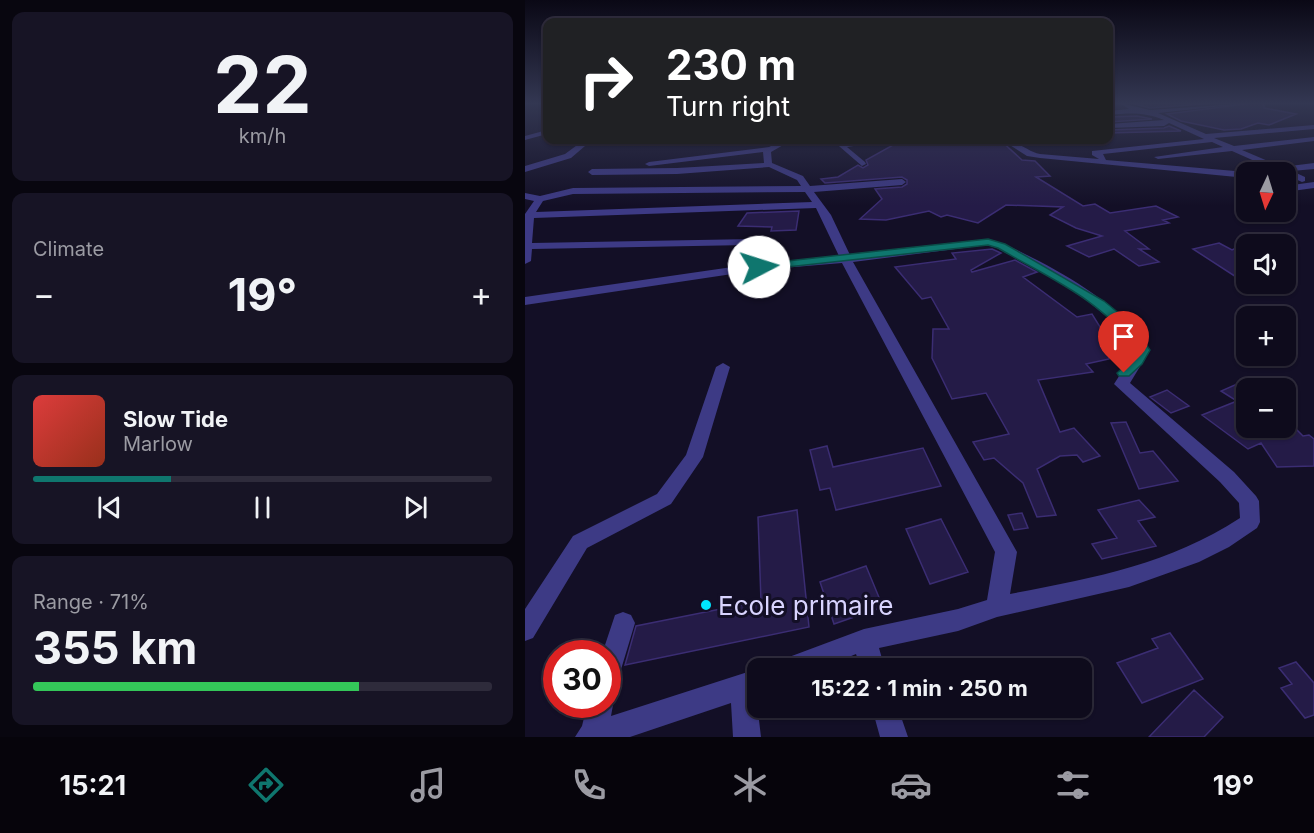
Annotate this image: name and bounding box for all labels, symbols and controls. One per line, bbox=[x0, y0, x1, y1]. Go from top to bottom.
text: 22 bbox=[213, 37, 312, 132]
text: 230 m bbox=[666, 39, 796, 90]
icon: right bbox=[567, 42, 645, 120]
text: Turn right bbox=[666, 90, 790, 123]
text: km/h bbox=[239, 124, 286, 148]
north arrow bbox=[1236, 162, 1296, 222]
map controls bbox=[1236, 162, 1296, 438]
button: sound bbox=[1236, 234, 1296, 294]
position arrow bbox=[727, 235, 791, 299]
text: Climate bbox=[33, 237, 104, 261]
text: 19° bbox=[228, 267, 297, 322]
text: − bbox=[33, 274, 55, 314]
text: + bbox=[470, 274, 492, 314]
button: + bbox=[1236, 306, 1296, 366]
pin bbox=[1098, 311, 1149, 373]
icon: arrive bbox=[1107, 320, 1140, 353]
button: − bbox=[1236, 378, 1296, 438]
text: Slow Tide bbox=[123, 406, 228, 432]
text: Marlow bbox=[123, 432, 193, 456]
icon: previous bbox=[93, 491, 126, 524]
icon: pause bbox=[246, 491, 279, 524]
icon: next bbox=[399, 491, 432, 524]
text: Range · 71% bbox=[33, 590, 149, 614]
place label: Ecole primaire bbox=[718, 590, 893, 621]
marker: Ecole primaire bbox=[699, 598, 713, 612]
text: 355 km bbox=[33, 620, 197, 675]
speed limit sign: 30 bbox=[543, 640, 621, 718]
text: 15:22 · 1 min · 250 m bbox=[811, 675, 1028, 701]
icon: directions bbox=[245, 764, 287, 806]
icon: music bbox=[407, 764, 449, 806]
icon: phone bbox=[568, 764, 610, 806]
icon: climate bbox=[729, 764, 771, 806]
icon: car bbox=[890, 764, 932, 806]
icon: filters bbox=[1052, 764, 1094, 806]
text: 15:21 bbox=[60, 769, 126, 802]
text: 19° bbox=[1213, 769, 1254, 802]

